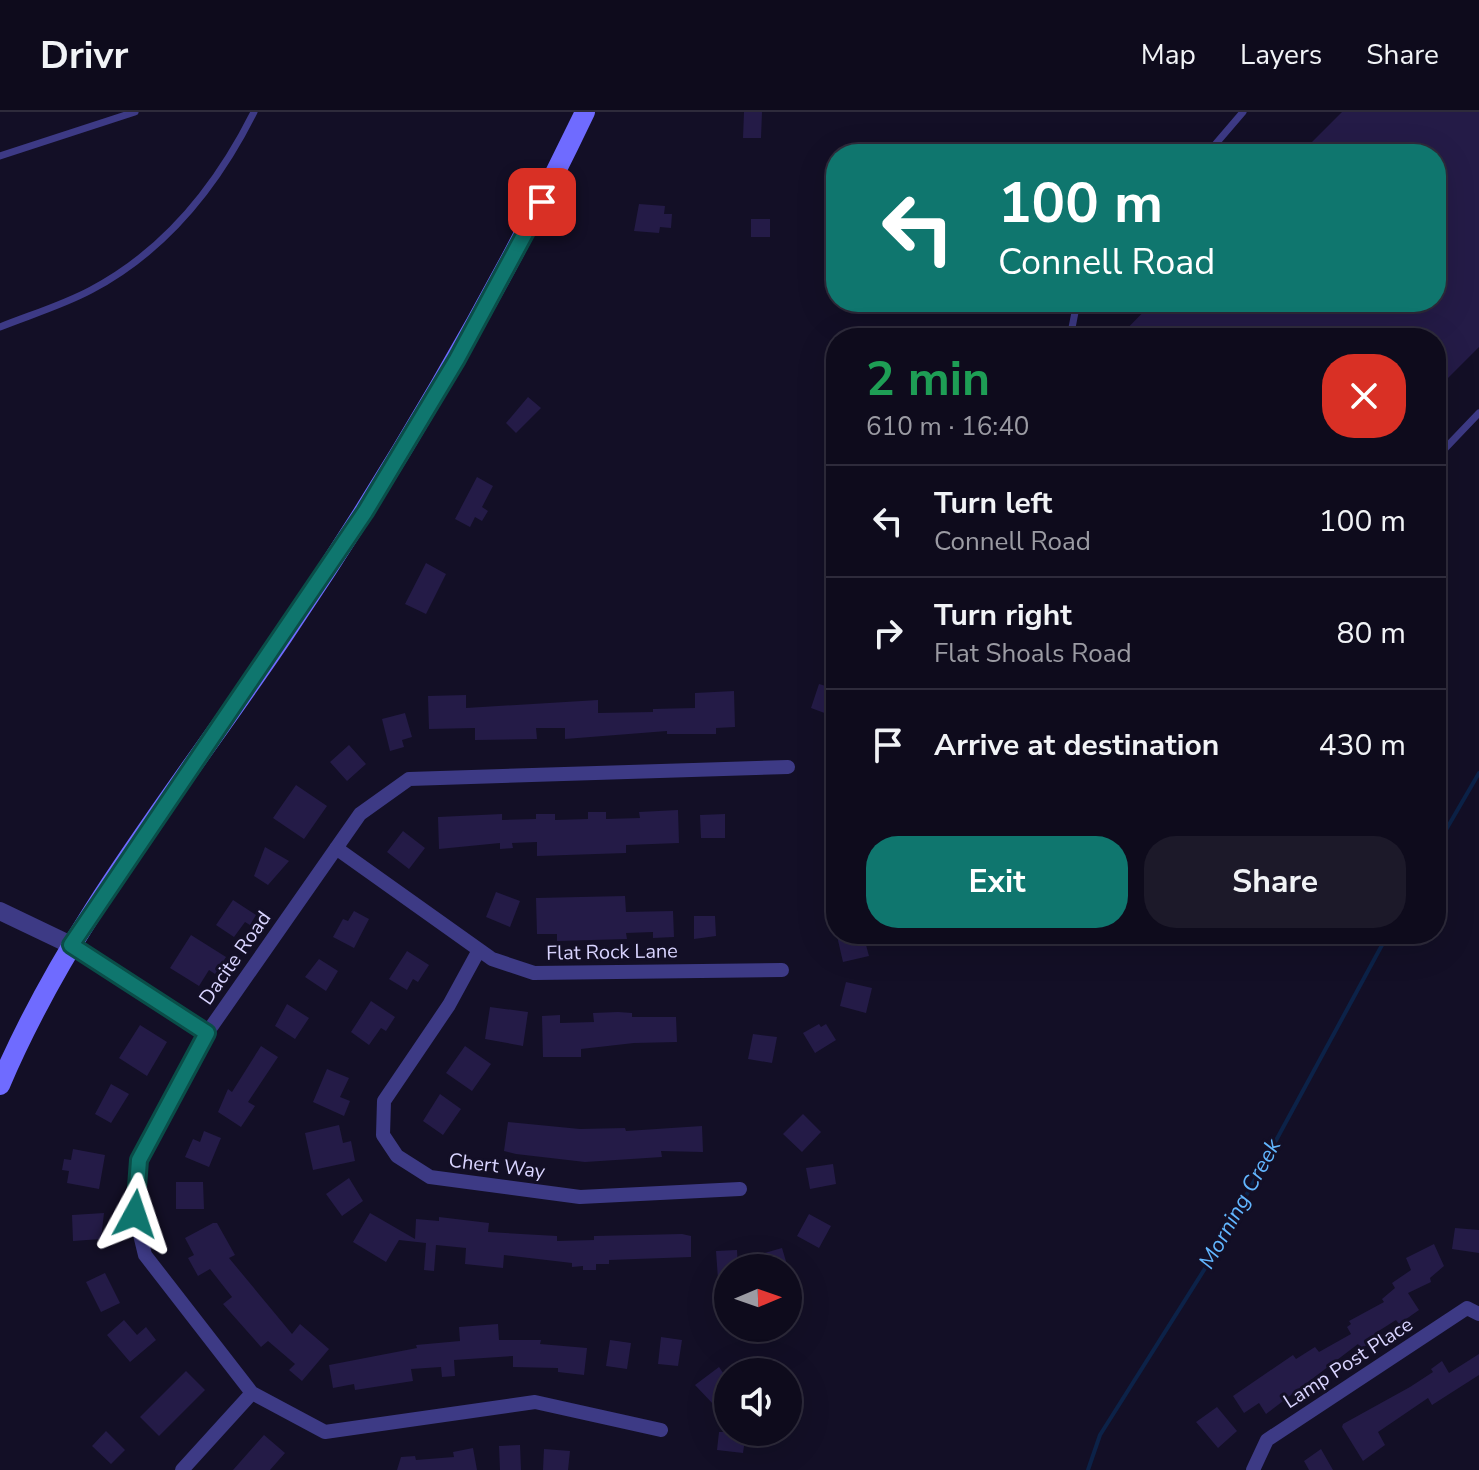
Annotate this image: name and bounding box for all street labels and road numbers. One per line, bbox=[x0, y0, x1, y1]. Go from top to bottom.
street label: Dacite Road bbox=[193, 906, 277, 1010]
street label: Flat Rock Lane bbox=[546, 937, 678, 967]
street label: Chert Way bbox=[447, 1147, 547, 1185]
street label: Lamp Post Place bbox=[1278, 1311, 1418, 1415]

